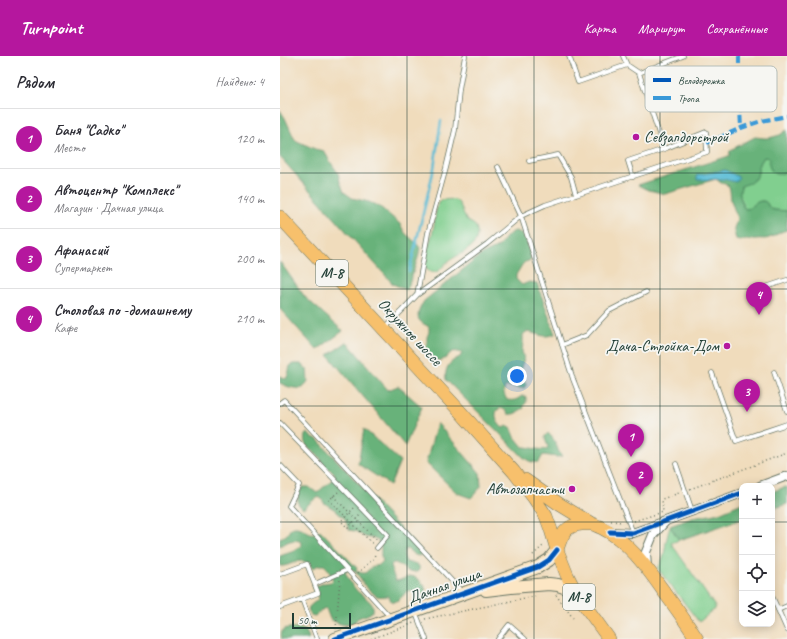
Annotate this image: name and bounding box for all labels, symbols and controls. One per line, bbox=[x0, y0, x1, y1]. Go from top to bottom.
text: Turnpoint bbox=[20, 16, 82, 40]
text: Карта bbox=[584, 20, 616, 37]
text: Маршрут bbox=[638, 20, 684, 37]
text: Сохранённые bbox=[706, 20, 767, 37]
legend bbox=[645, 66, 777, 112]
text: Рядом bbox=[16, 72, 54, 93]
text: Велодорожка bbox=[678, 73, 725, 87]
text: Найдено: 4 bbox=[216, 74, 264, 90]
text: Тропа bbox=[678, 91, 699, 105]
text: Баня "Садко" bbox=[54, 121, 123, 140]
place label: Севзапдорстрой bbox=[644, 127, 730, 147]
text: 1 bbox=[26, 131, 32, 147]
text: 120 m bbox=[236, 131, 264, 147]
marker: Севзапдорстрой bbox=[631, 132, 641, 142]
text: Место bbox=[54, 140, 85, 156]
text: Автоцентр "Комплекс" bbox=[54, 181, 178, 200]
text: 2 bbox=[26, 191, 32, 207]
text: 140 m bbox=[236, 191, 264, 207]
text: Магазин · Дачная улица bbox=[54, 200, 163, 216]
text: Афанасий bbox=[54, 241, 109, 260]
text: 3 bbox=[26, 251, 32, 267]
text: 200 m bbox=[236, 251, 264, 267]
text: Супермаркет bbox=[54, 260, 112, 276]
road number: М-8 bbox=[316, 260, 348, 286]
pin: 4 bbox=[746, 282, 772, 315]
street label: Окружное шоссе bbox=[374, 294, 448, 371]
text: Столовая по -домашнему bbox=[54, 301, 191, 320]
text: 4 bbox=[26, 311, 32, 327]
text: 210 m bbox=[236, 311, 264, 327]
text: Кафе bbox=[54, 320, 77, 336]
place label: Дача-Стройка-Дом bbox=[606, 336, 720, 356]
marker: Дача-Стройка-Дом bbox=[722, 341, 732, 351]
your location bbox=[507, 366, 527, 386]
pin: 3 bbox=[734, 379, 760, 412]
pin: 1 bbox=[618, 424, 644, 457]
pin: 2 bbox=[627, 462, 653, 495]
place label: Автозапчасти bbox=[486, 479, 565, 499]
map controls bbox=[739, 483, 775, 627]
button: + bbox=[739, 483, 775, 519]
marker: Автозапчасти bbox=[567, 484, 577, 494]
button: − bbox=[739, 519, 775, 555]
button: locate bbox=[739, 555, 775, 591]
street label: Дачная улица bbox=[405, 563, 485, 608]
road number: М-8 bbox=[563, 584, 595, 610]
button: layers bbox=[739, 591, 775, 627]
scale bar bbox=[292, 611, 351, 630]
text: 50 m bbox=[298, 613, 317, 627]

